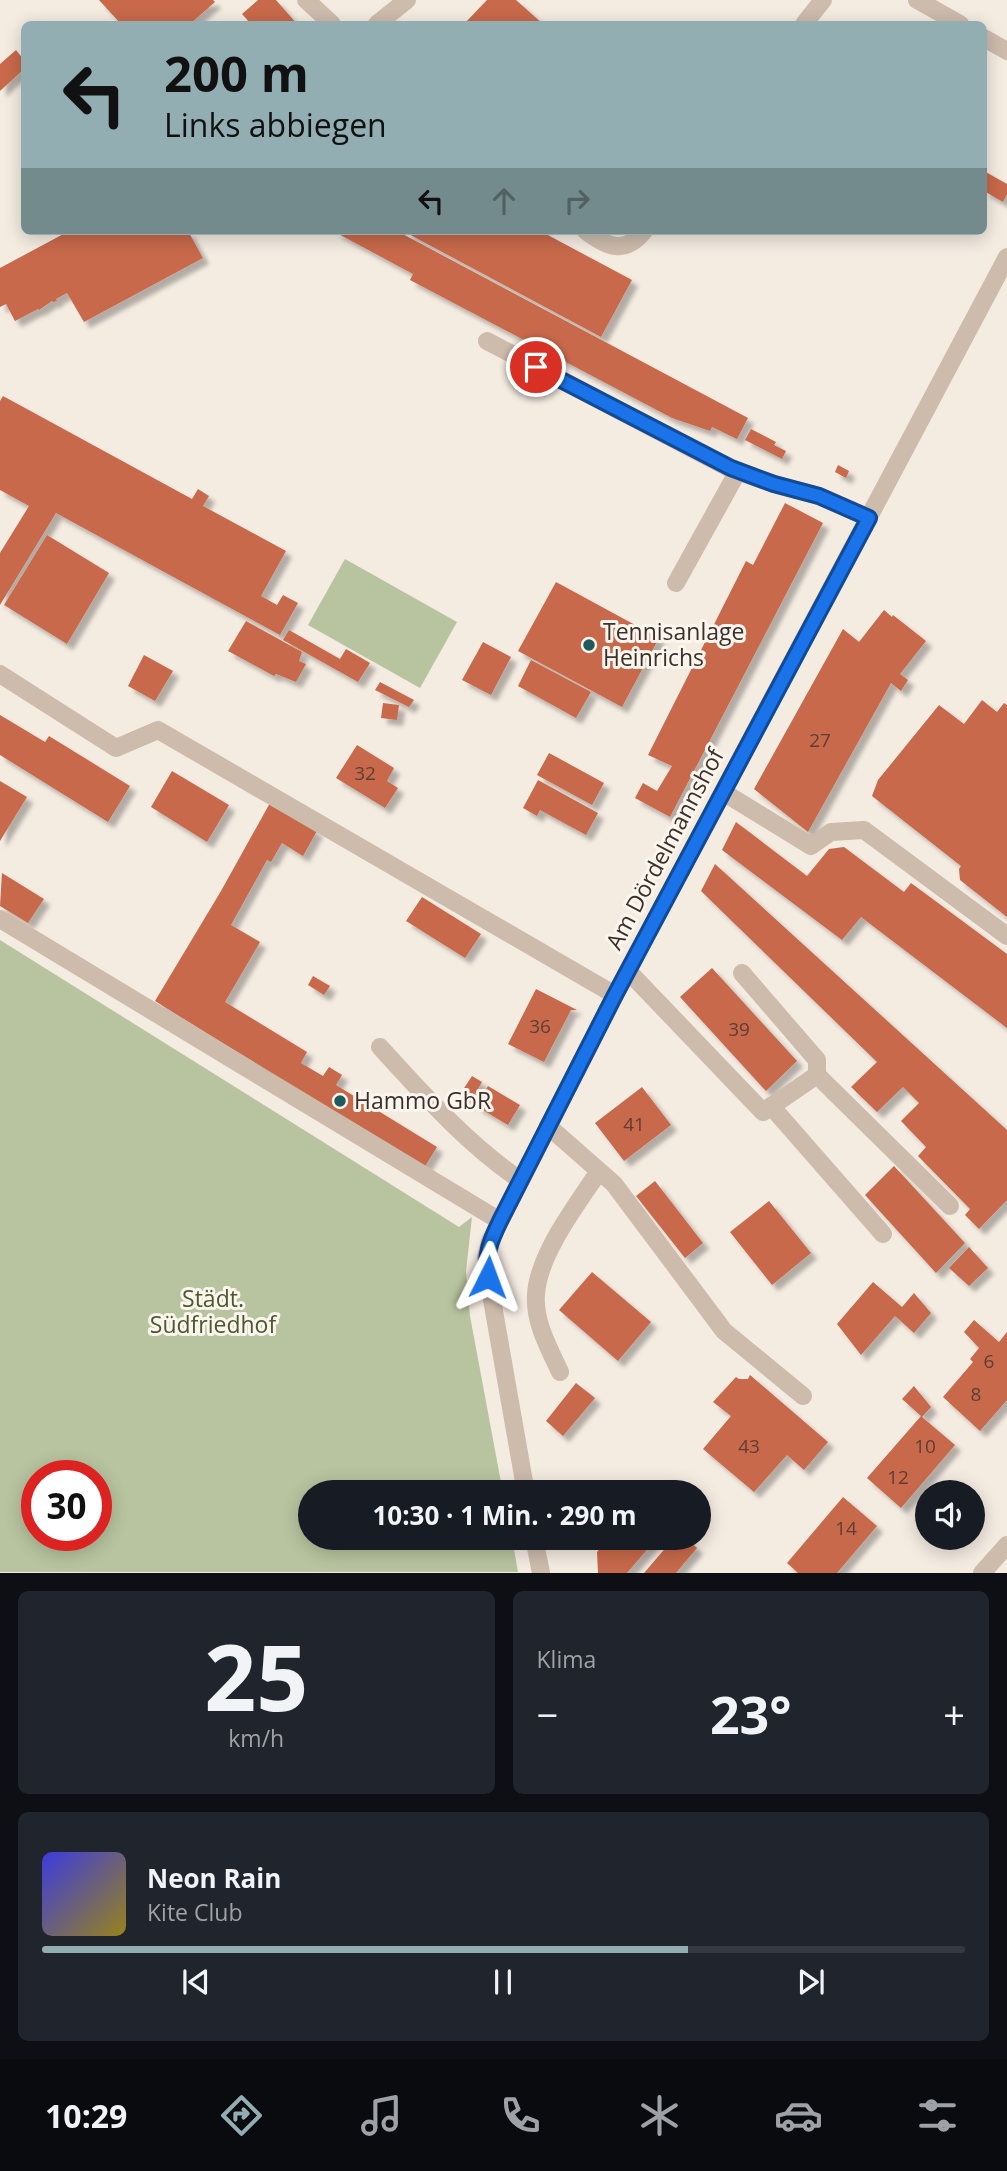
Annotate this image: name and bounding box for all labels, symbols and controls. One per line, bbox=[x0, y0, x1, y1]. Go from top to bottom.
text: 200 m bbox=[164, 40, 309, 106]
icon: left bbox=[49, 49, 140, 140]
text: Links abbiegen bbox=[164, 103, 387, 146]
icon: left bbox=[412, 182, 450, 220]
icon: ahead bbox=[485, 182, 523, 220]
icon: right bbox=[558, 182, 596, 220]
pin bbox=[506, 337, 566, 397]
icon: arrive bbox=[517, 348, 555, 386]
place label: Tennisanlage Heinrichs bbox=[603, 615, 744, 673]
marker: Tennisanlage Heinrichs bbox=[581, 637, 597, 653]
house number: 27 bbox=[809, 727, 831, 753]
street label: Am Dördelmannshof bbox=[598, 741, 731, 955]
house number: 32 bbox=[354, 760, 376, 786]
house number: 36 bbox=[529, 1013, 551, 1039]
house number: 39 bbox=[728, 1016, 750, 1042]
place label: Hammo GbR bbox=[354, 1084, 491, 1116]
marker: Hammo GbR bbox=[332, 1093, 348, 1109]
house number: 41 bbox=[623, 1111, 645, 1137]
position arrow bbox=[451, 1240, 525, 1314]
park label: Städt. Südfriedhof bbox=[150, 1282, 277, 1340]
house number: 6 bbox=[984, 1348, 994, 1374]
house number: 8 bbox=[971, 1381, 981, 1407]
house number: 43 bbox=[738, 1433, 760, 1459]
house number: 10 bbox=[914, 1433, 936, 1459]
speed limit sign: 30 bbox=[21, 1460, 112, 1551]
house number: 12 bbox=[887, 1464, 909, 1490]
map controls bbox=[915, 1480, 985, 1550]
button: sound bbox=[915, 1480, 985, 1550]
text: 10:30 · 1 Min. · 290 m bbox=[372, 1497, 637, 1533]
house number: 14 bbox=[835, 1515, 857, 1541]
text: 25 bbox=[204, 1614, 308, 1738]
text: Klima bbox=[537, 1643, 596, 1675]
text: 23° bbox=[710, 1678, 792, 1749]
text: − bbox=[537, 1688, 558, 1740]
text: + bbox=[943, 1688, 965, 1740]
text: km/h bbox=[228, 1722, 284, 1754]
text: Neon Rain bbox=[147, 1860, 281, 1896]
text: Kite Club bbox=[147, 1896, 242, 1928]
icon: previous bbox=[177, 1963, 215, 2001]
icon: pause bbox=[484, 1963, 522, 2001]
icon: next bbox=[792, 1963, 830, 2001]
icon: directions bbox=[217, 2091, 266, 2140]
icon: music bbox=[357, 2091, 406, 2140]
icon: phone bbox=[496, 2091, 545, 2140]
icon: climate bbox=[635, 2091, 684, 2140]
icon: car bbox=[774, 2091, 823, 2140]
icon: filters bbox=[913, 2091, 962, 2140]
text: 10:29 bbox=[45, 2094, 127, 2137]

